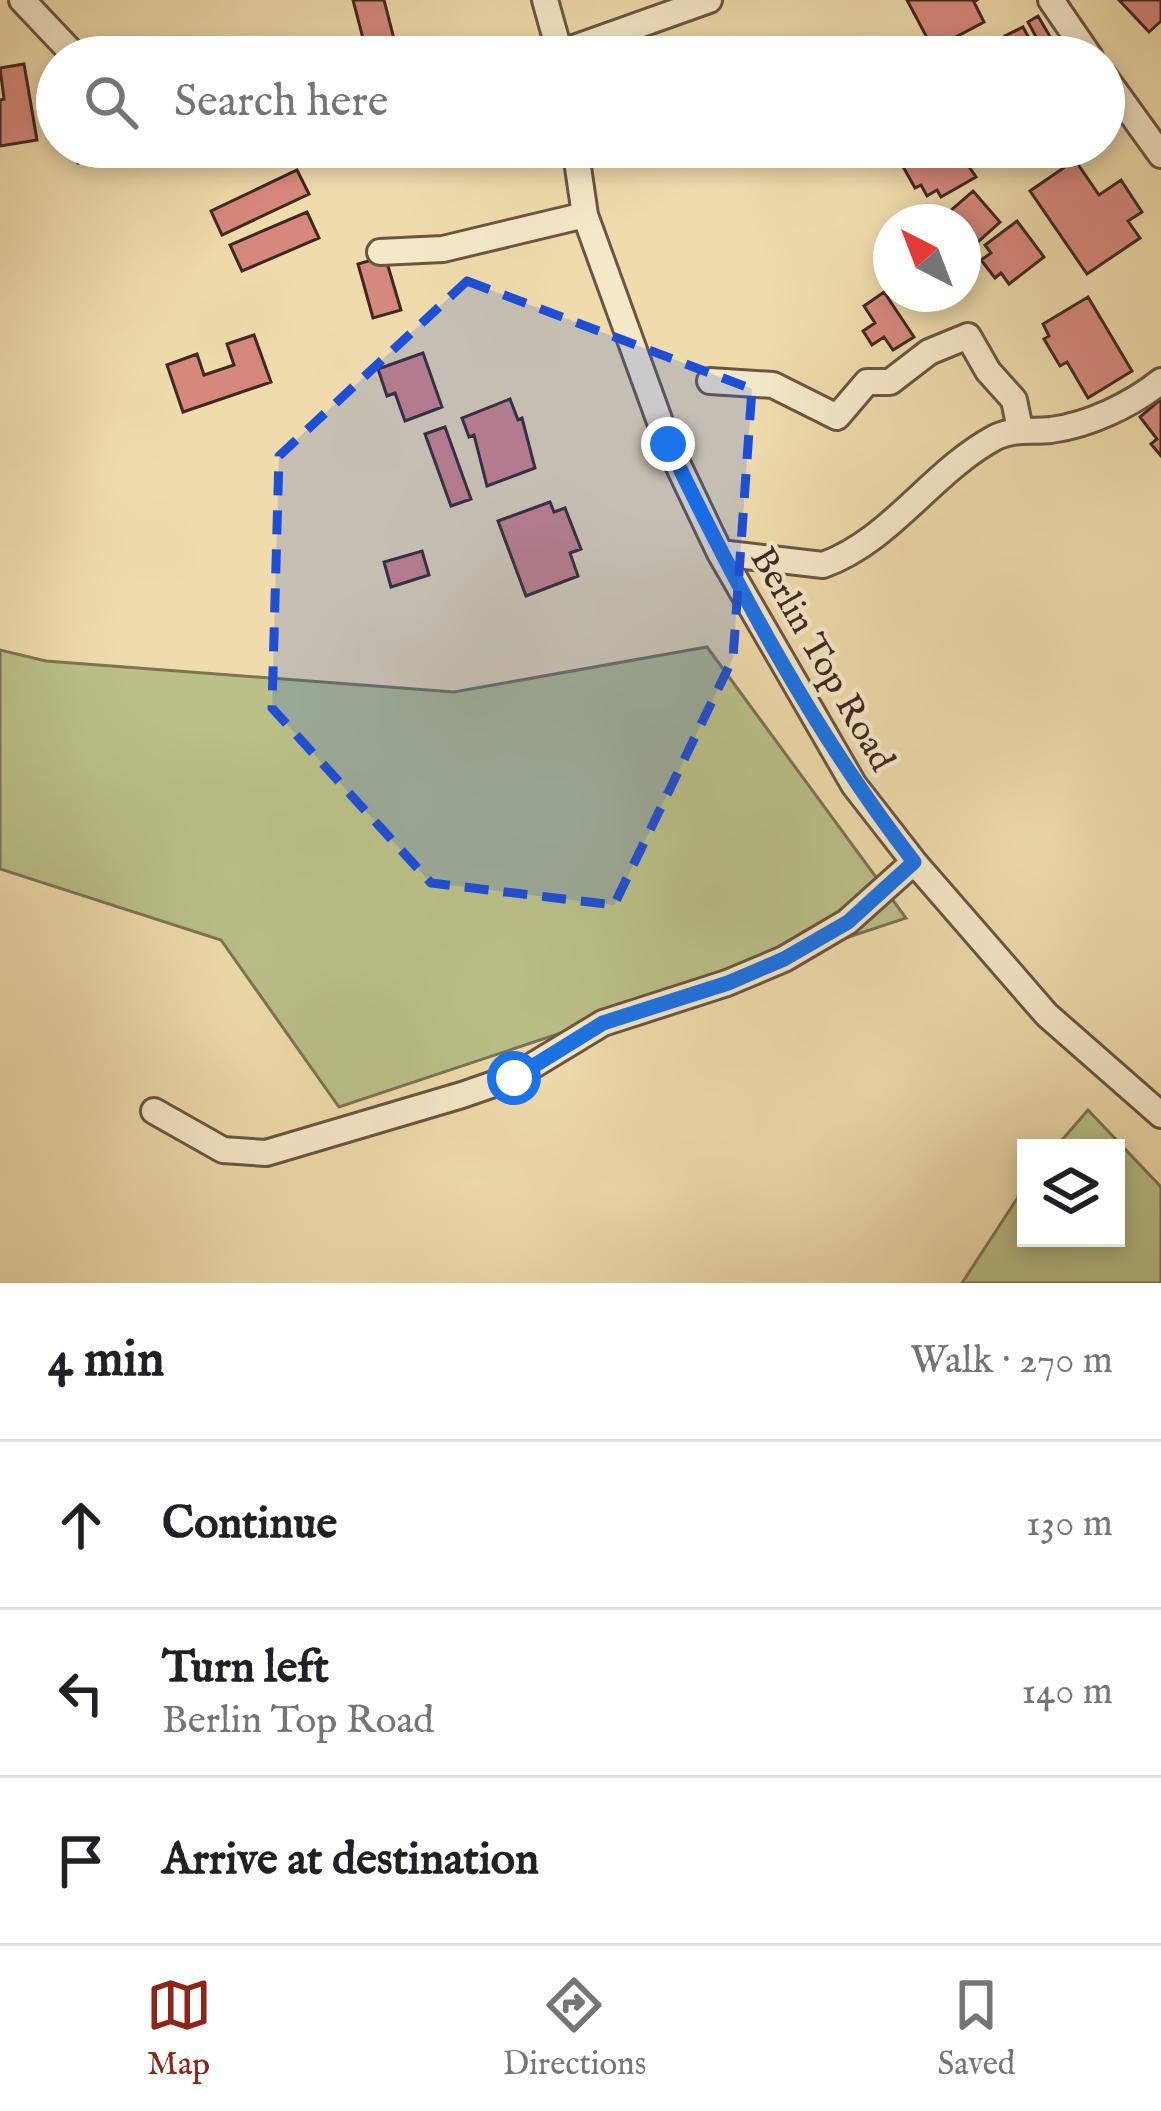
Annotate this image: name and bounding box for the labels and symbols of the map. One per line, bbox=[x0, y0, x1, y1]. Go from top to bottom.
north arrow bbox=[873, 204, 981, 312]
route end bbox=[641, 417, 695, 471]
street label: Berlin Top Road bbox=[739, 539, 905, 780]
route start bbox=[487, 1051, 541, 1105]

